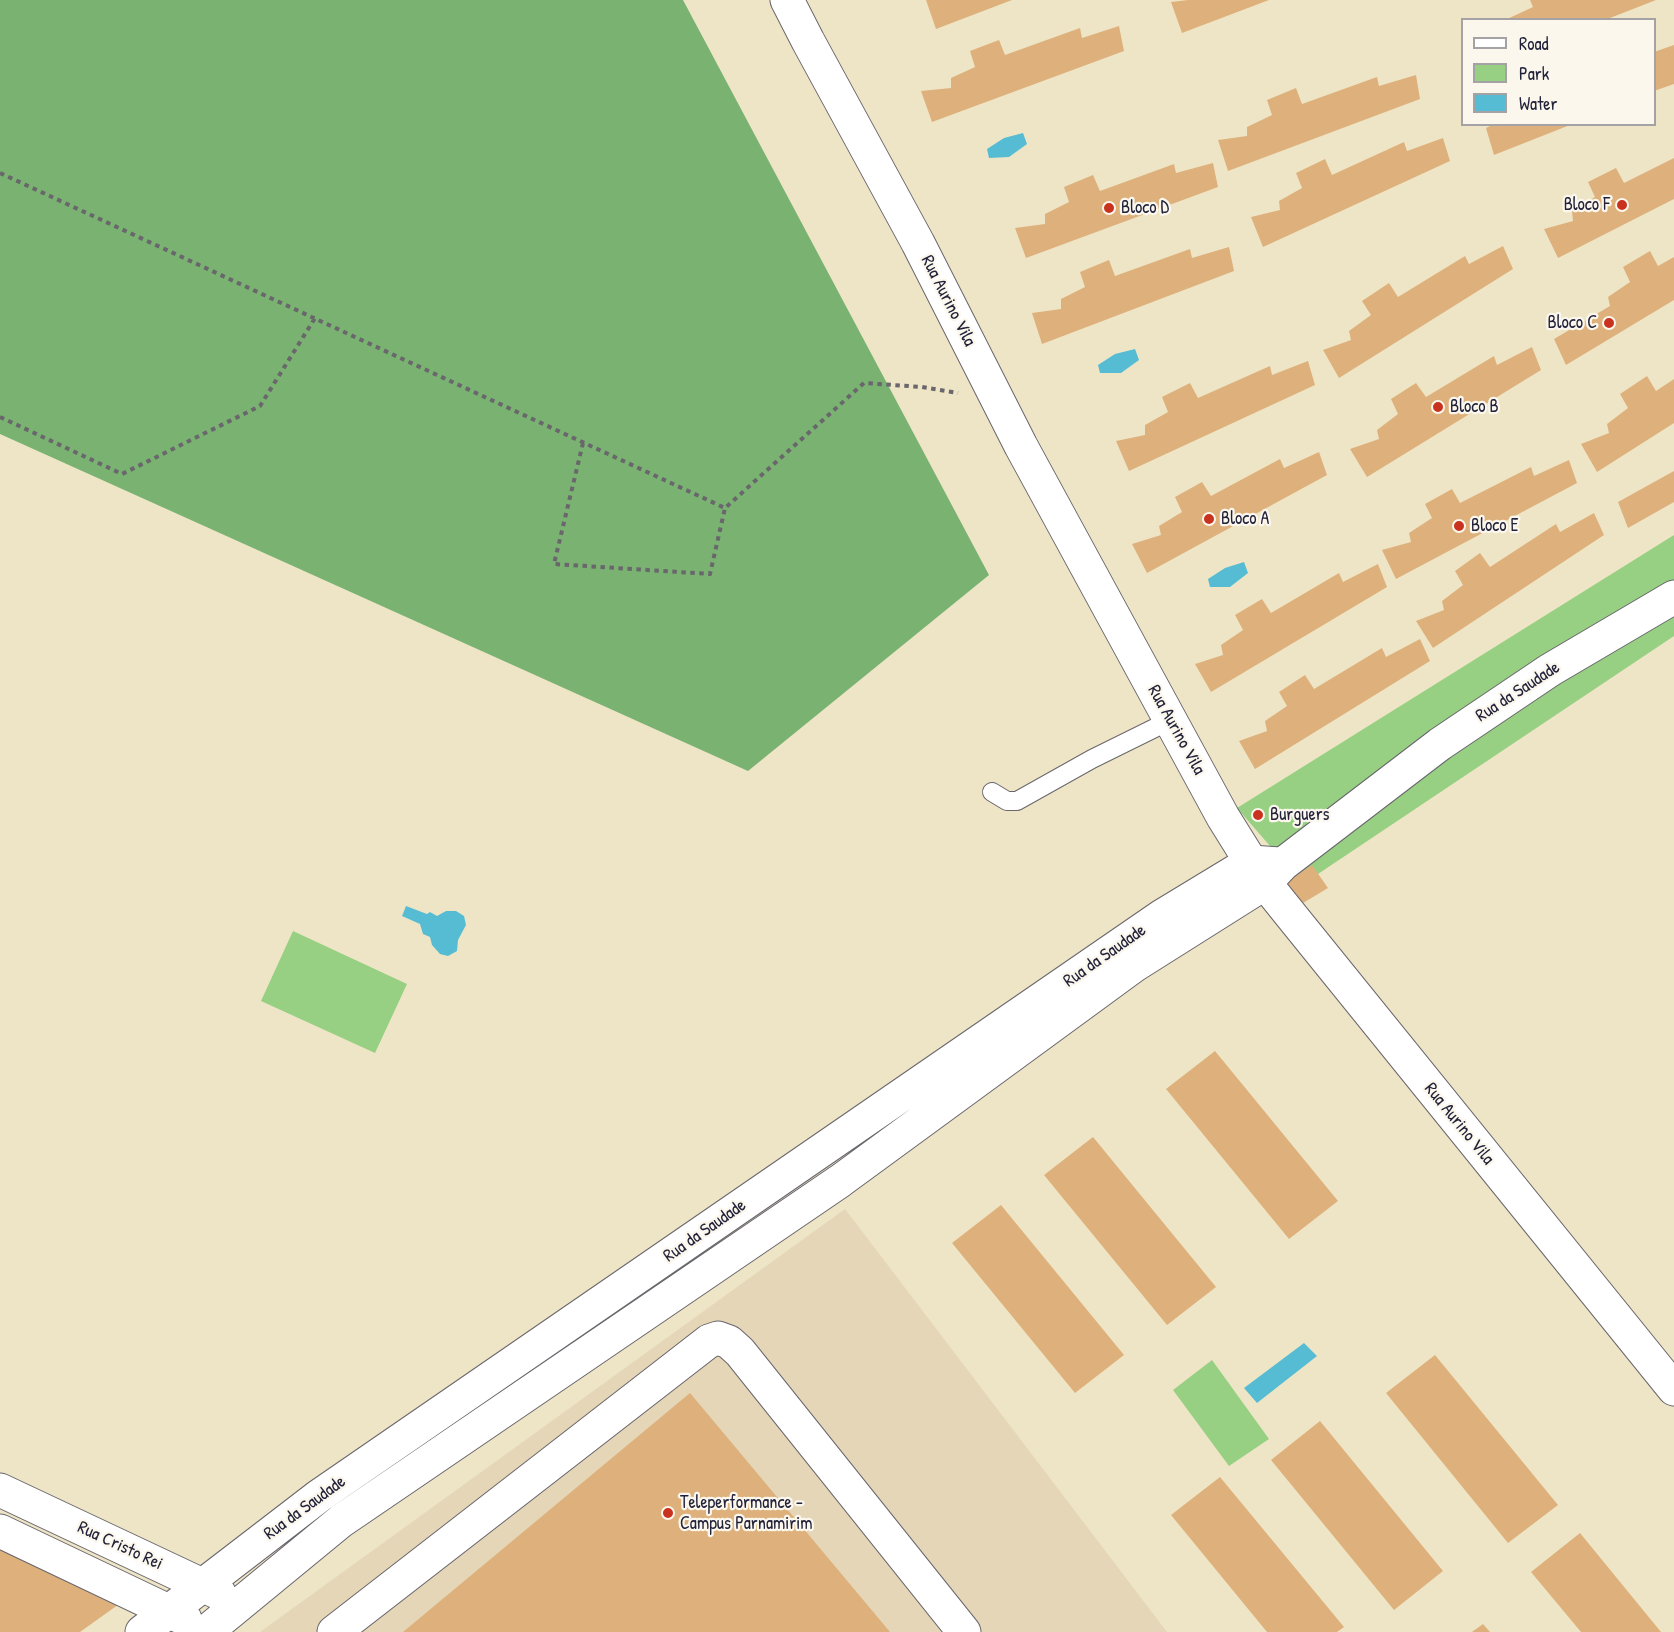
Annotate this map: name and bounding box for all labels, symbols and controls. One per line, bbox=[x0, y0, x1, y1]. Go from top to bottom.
legend bbox=[1461, 18, 1656, 126]
text: Road bbox=[1519, 31, 1549, 56]
text: Park bbox=[1519, 61, 1549, 86]
text: Water bbox=[1519, 91, 1557, 116]
place label: Bloco F bbox=[1564, 194, 1610, 216]
place label: Bloco D bbox=[1121, 197, 1169, 219]
marker: Bloco F bbox=[1615, 198, 1629, 212]
marker: Bloco D bbox=[1102, 201, 1116, 215]
street label: Rua Aurino Vila bbox=[916, 252, 980, 350]
place label: Bloco C bbox=[1548, 312, 1597, 334]
marker: Bloco C bbox=[1602, 316, 1616, 330]
place label: Bloco B bbox=[1450, 396, 1499, 418]
marker: Bloco B bbox=[1431, 400, 1445, 414]
place label: Bloco A bbox=[1221, 508, 1269, 530]
marker: Bloco A bbox=[1202, 512, 1216, 526]
place label: Bloco E bbox=[1471, 515, 1519, 537]
marker: Bloco E bbox=[1452, 519, 1466, 533]
street label: Rua da Saudade bbox=[1472, 657, 1564, 727]
street label: Rua Aurino Vila bbox=[1143, 681, 1209, 779]
place label: Burguers bbox=[1270, 804, 1329, 826]
marker: Burguers bbox=[1251, 808, 1265, 822]
street label: Rua da Saudade bbox=[1060, 920, 1150, 992]
street label: Rua Aurino Vila bbox=[1419, 1079, 1499, 1169]
street label: Rua da Saudade bbox=[660, 1195, 750, 1267]
street label: Rua da Saudade bbox=[260, 1471, 350, 1545]
place label: Teleperformance - Campus Parnamirim bbox=[680, 1492, 812, 1534]
marker: Teleperformance - Campus Parnamirim bbox=[661, 1506, 675, 1520]
street label: Rua Cristo Rei bbox=[74, 1517, 166, 1575]

